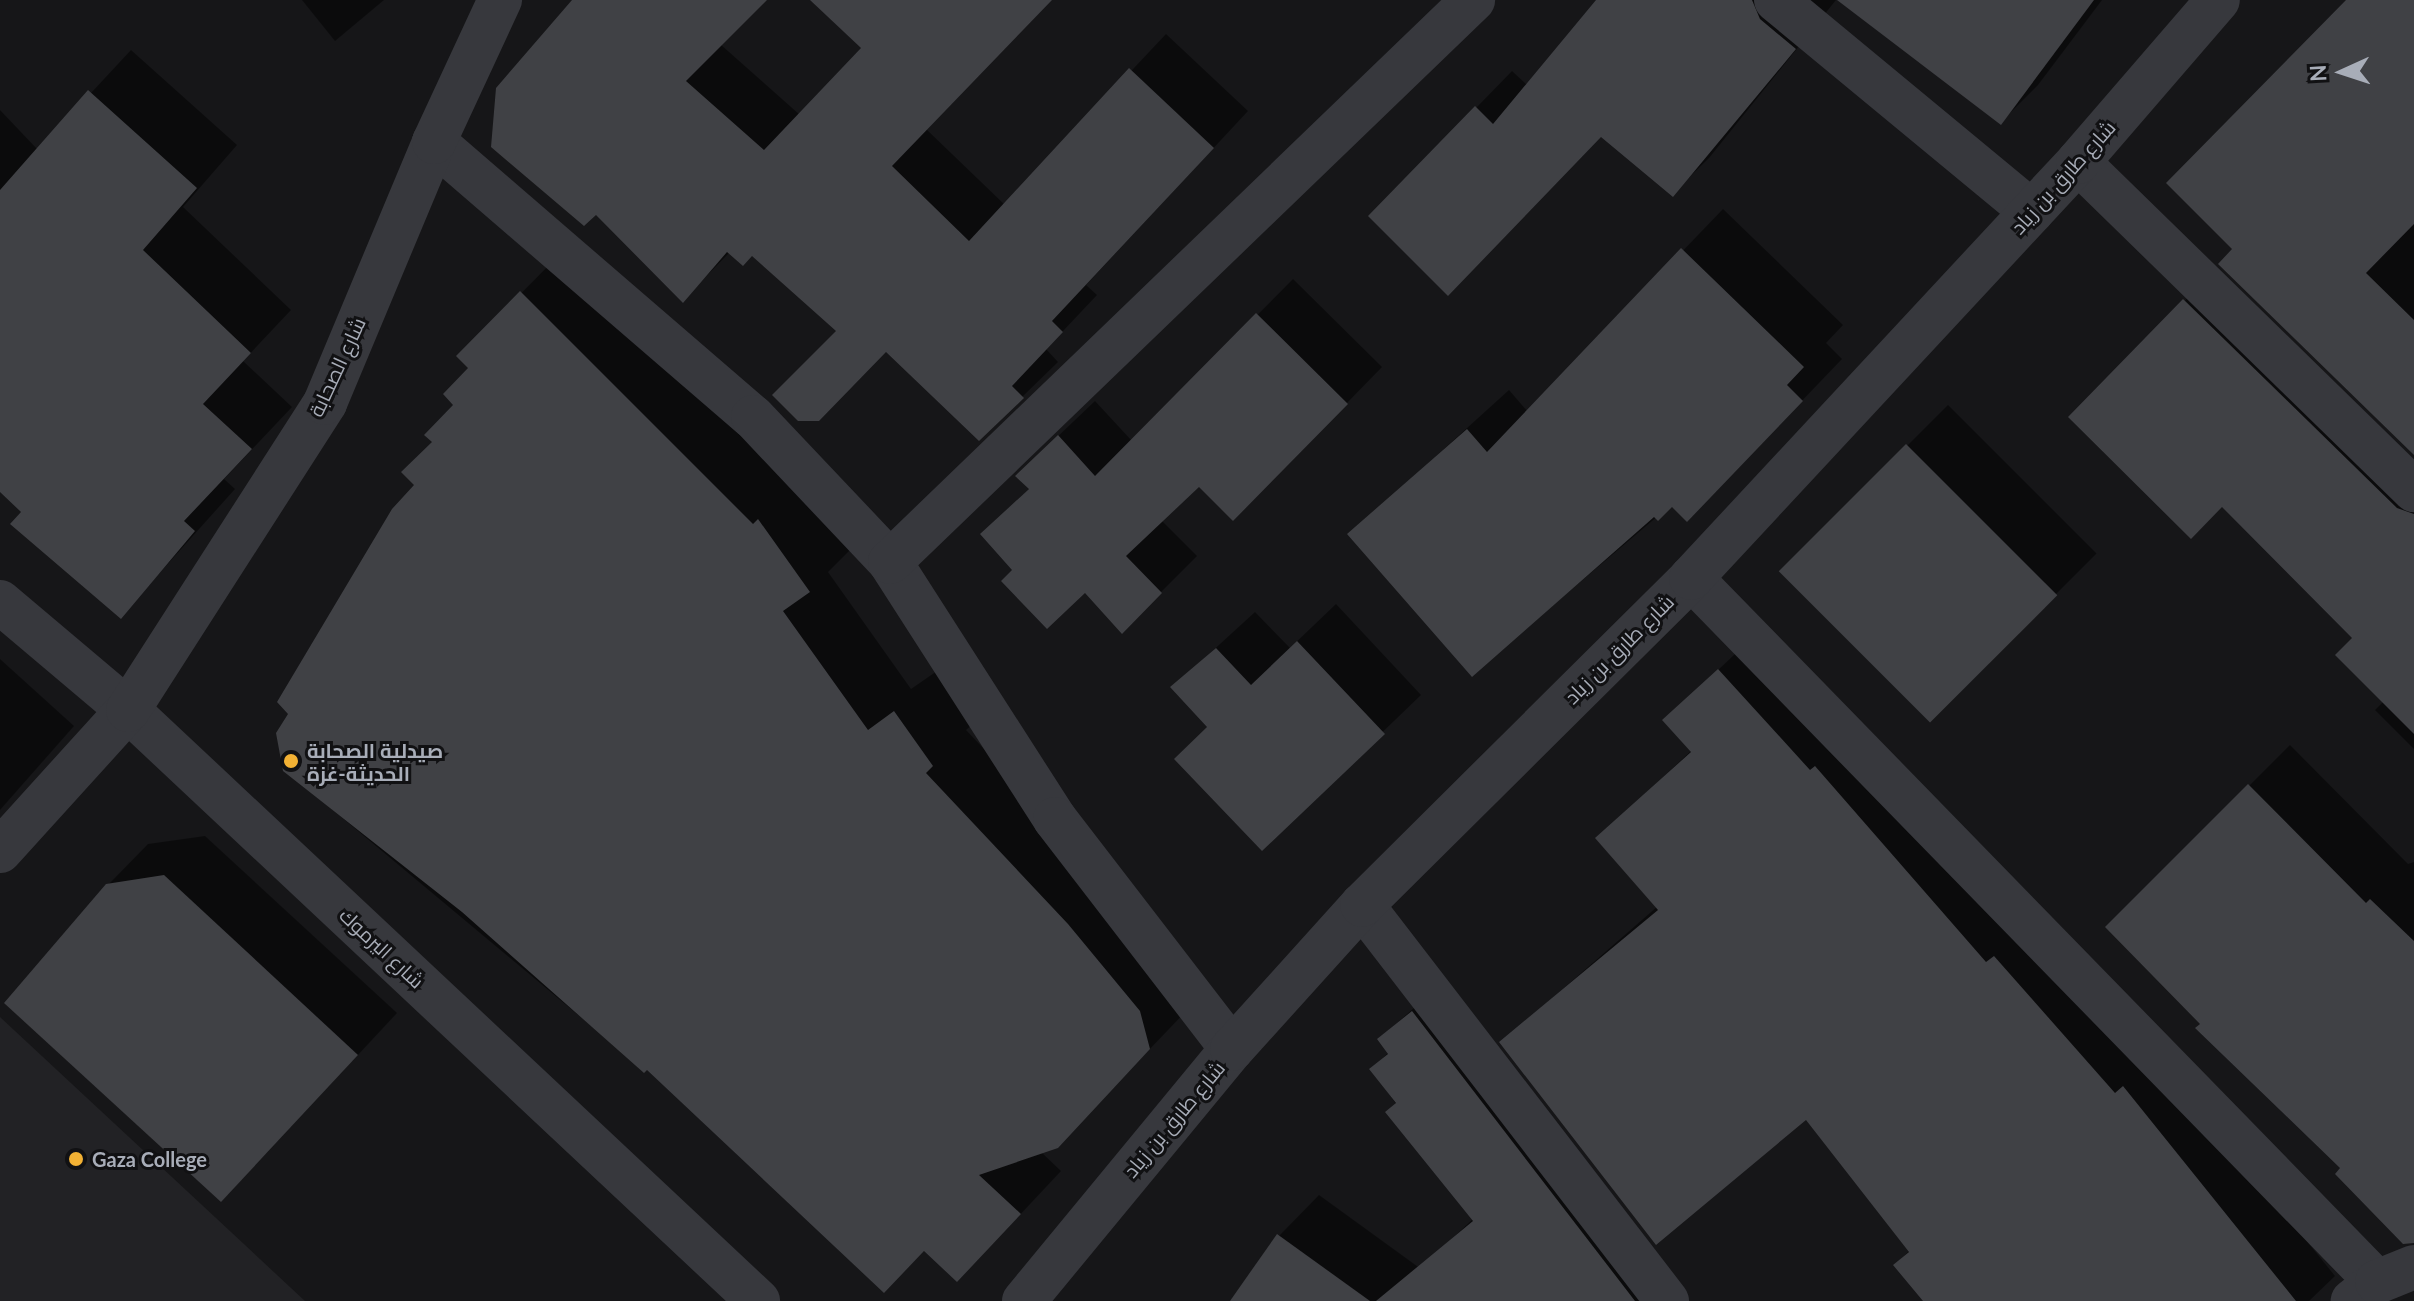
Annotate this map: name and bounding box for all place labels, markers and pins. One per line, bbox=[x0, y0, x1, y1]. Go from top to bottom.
place label: صيدلية الصحابة الحديثة-غزة bbox=[307, 738, 443, 785]
marker: صيدلية الصحابة الحديثة-غزة bbox=[282, 752, 300, 770]
place label: Gaza College bbox=[92, 1147, 207, 1171]
marker: Gaza College bbox=[67, 1150, 85, 1168]

